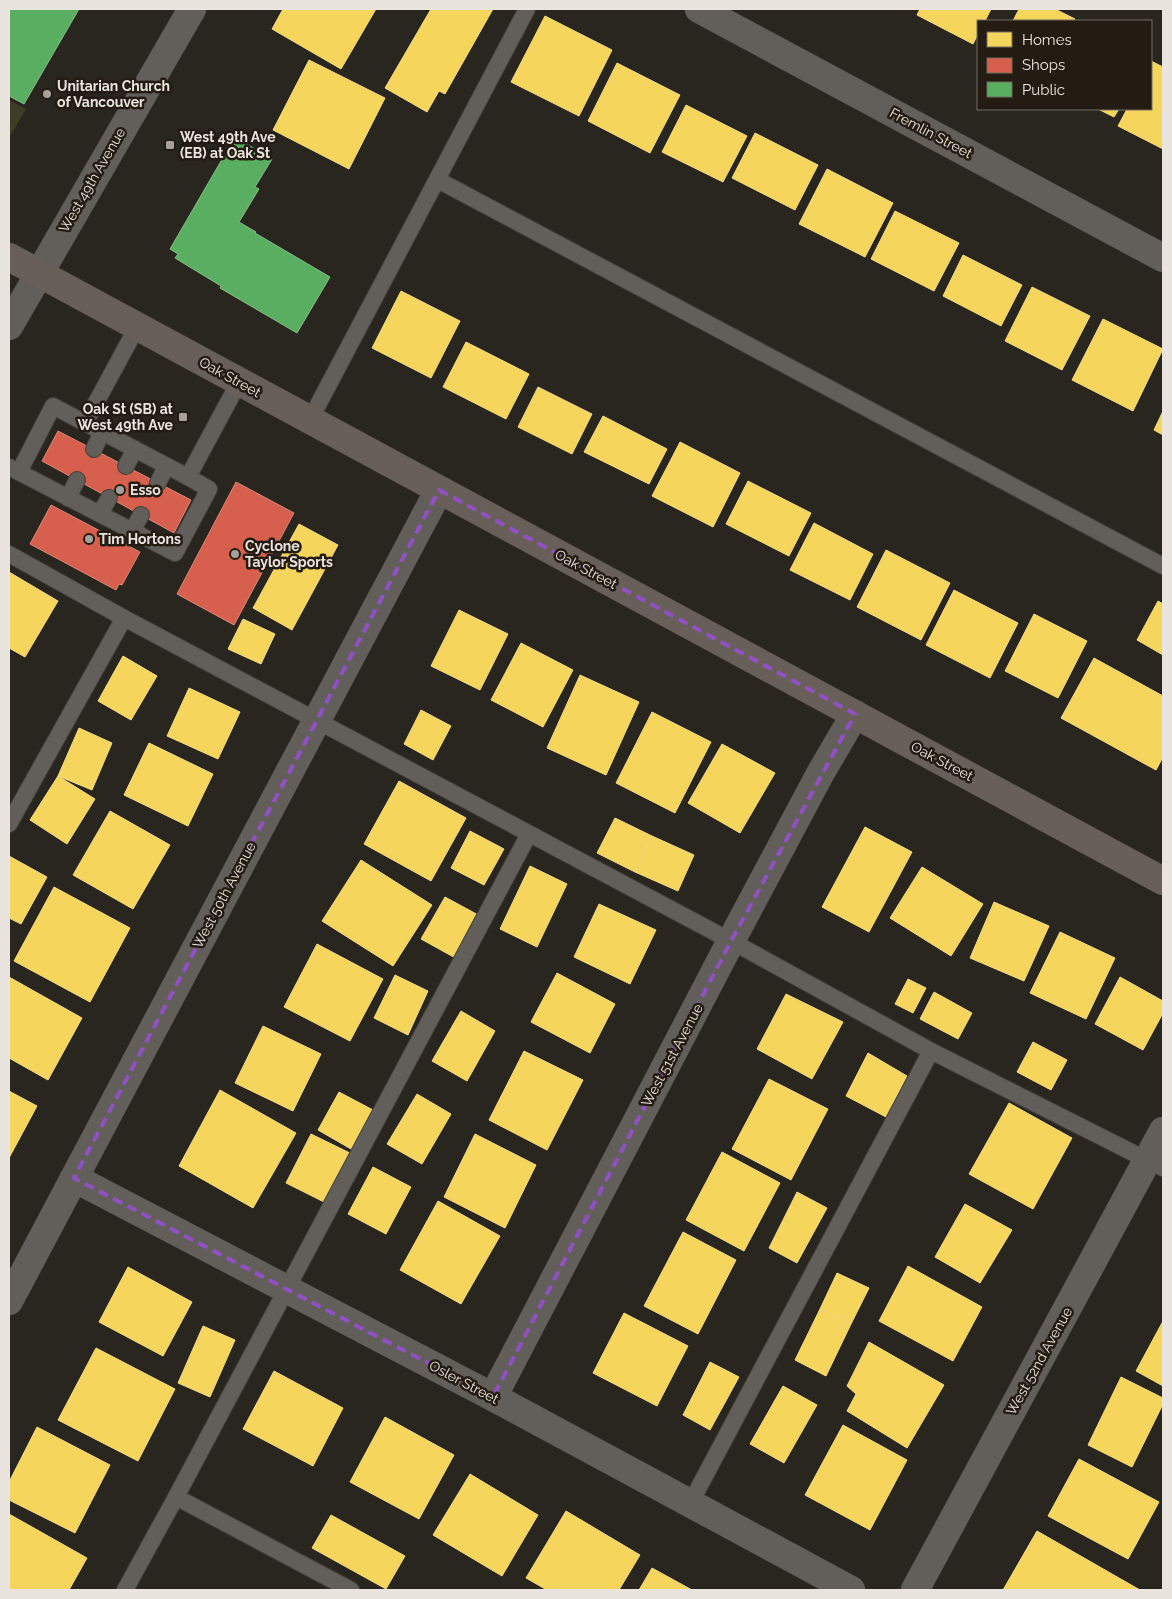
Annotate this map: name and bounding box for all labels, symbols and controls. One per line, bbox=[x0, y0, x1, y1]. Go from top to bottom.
legend bbox=[977, 20, 1152, 110]
text: Homes bbox=[1022, 31, 1072, 49]
text: Shops bbox=[1022, 56, 1065, 74]
place label: Unitarian Church of Vancouver bbox=[57, 78, 170, 110]
text: Public bbox=[1022, 81, 1065, 99]
marker: Unitarian Church of Vancouver bbox=[41, 88, 53, 100]
street label: Fremlin Street bbox=[887, 105, 975, 162]
street label: West 49th Avenue bbox=[56, 125, 128, 235]
place label: West 49th Ave (EB) at Oak St bbox=[180, 129, 276, 161]
marker: West 49th Ave (EB) at Oak St bbox=[164, 139, 176, 151]
street label: Oak Street bbox=[196, 354, 264, 401]
place label: Oak St (SB) at West 49th Ave bbox=[77, 401, 174, 433]
marker: Oak St (SB) at West 49th Ave bbox=[177, 411, 189, 423]
place label: Esso bbox=[130, 482, 161, 498]
marker: Esso bbox=[114, 484, 126, 496]
place label: Tim Hortons bbox=[99, 531, 181, 547]
marker: Tim Hortons bbox=[83, 533, 95, 545]
place label: Cyclone Taylor Sports bbox=[245, 538, 333, 570]
street label: Oak Street bbox=[552, 546, 620, 592]
marker: Cyclone Taylor Sports bbox=[229, 548, 241, 560]
street label: Oak Street bbox=[908, 738, 976, 784]
street label: West 50th Avenue bbox=[189, 839, 259, 951]
street label: West 51st Avenue bbox=[638, 1001, 706, 1109]
street label: West 52nd Avenue bbox=[1003, 1304, 1075, 1418]
street label: Osler Street bbox=[427, 1357, 502, 1407]

